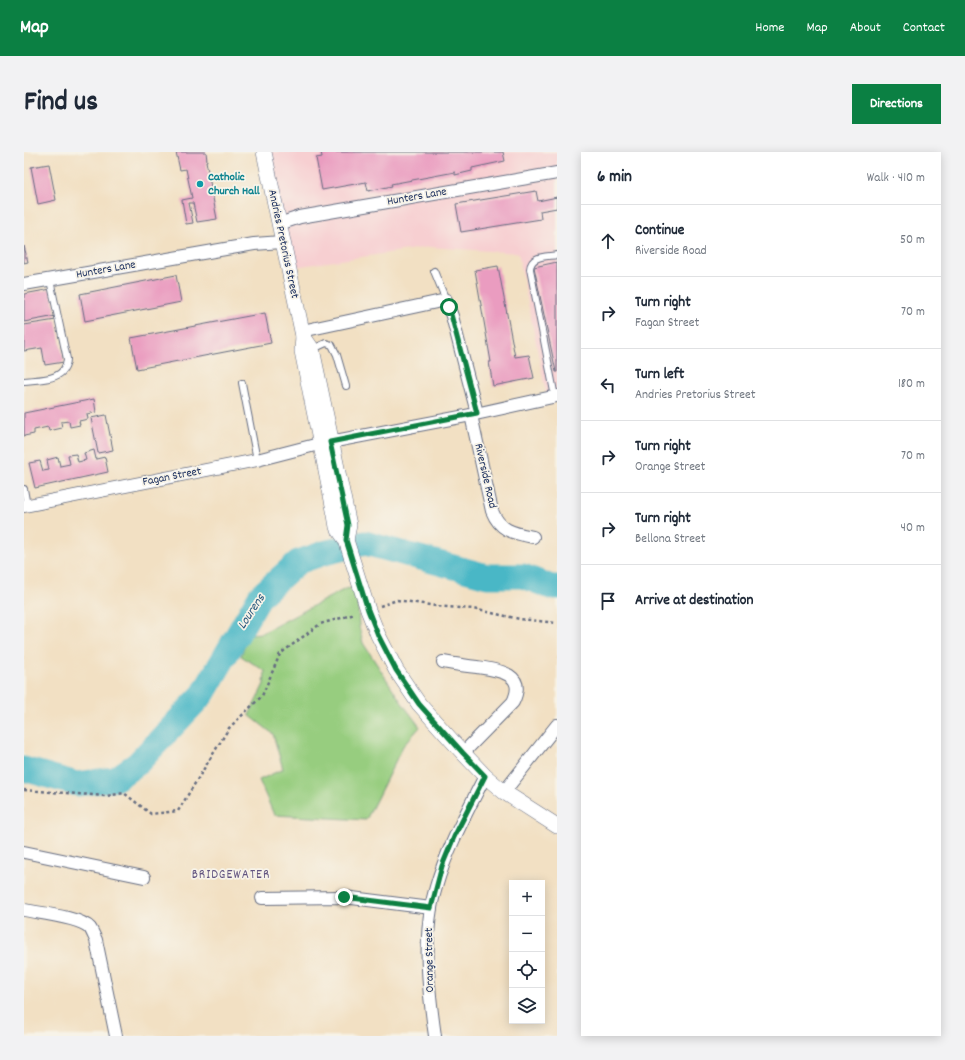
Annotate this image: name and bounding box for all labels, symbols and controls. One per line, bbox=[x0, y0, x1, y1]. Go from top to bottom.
text: Map bbox=[20, 15, 49, 42]
text: Home bbox=[755, 18, 784, 38]
text: Map bbox=[806, 18, 828, 38]
text: About bbox=[850, 18, 881, 38]
text: Contact bbox=[903, 18, 945, 38]
text: Find us bbox=[24, 84, 98, 124]
button: Directions bbox=[852, 84, 941, 124]
text: 6 min bbox=[597, 166, 632, 190]
place label: Catholic Church Hall bbox=[208, 169, 260, 200]
text: Walk · 410 m bbox=[867, 169, 925, 188]
marker: Catholic Church Hall bbox=[195, 179, 205, 189]
street label: Hunters Lane bbox=[386, 183, 448, 211]
street label: Andries Pretorius Street bbox=[263, 188, 303, 301]
text: Continue bbox=[635, 220, 684, 242]
icon: ahead bbox=[597, 230, 619, 252]
text: 50 m bbox=[900, 231, 925, 250]
text: Riverside Road bbox=[635, 242, 707, 261]
street label: Hunters Lane bbox=[75, 256, 137, 284]
text: Turn right bbox=[635, 292, 691, 314]
route start bbox=[440, 298, 458, 316]
icon: right bbox=[597, 302, 619, 324]
text: 70 m bbox=[901, 303, 925, 322]
text: Fagan Street bbox=[635, 314, 699, 333]
text: Turn left bbox=[635, 364, 684, 386]
icon: left bbox=[597, 374, 619, 396]
text: 180 m bbox=[898, 375, 925, 394]
text: Andries Pretorius Street bbox=[635, 386, 755, 405]
text: Turn right bbox=[635, 436, 691, 458]
street label: Riverside Road bbox=[469, 442, 501, 510]
icon: right bbox=[597, 446, 619, 468]
text: 70 m bbox=[901, 447, 925, 466]
text: Orange Street bbox=[635, 458, 705, 477]
street label: Fagan Street bbox=[141, 463, 203, 491]
text: Turn right bbox=[635, 508, 691, 530]
icon: right bbox=[597, 518, 619, 540]
text: 40 m bbox=[901, 519, 925, 538]
text: Bellona Street bbox=[635, 530, 706, 549]
water label: Lourens bbox=[233, 590, 271, 633]
icon: arrive bbox=[597, 590, 619, 612]
text: Arrive at destination bbox=[635, 590, 753, 612]
district label: BRIDGEWATER bbox=[192, 866, 270, 885]
map controls bbox=[509, 880, 545, 1024]
button: + bbox=[509, 880, 545, 916]
route end bbox=[335, 888, 353, 906]
button: − bbox=[509, 916, 545, 952]
street label: Orange Street bbox=[421, 927, 439, 993]
button: locate bbox=[509, 952, 545, 988]
button: layers bbox=[509, 988, 545, 1024]

